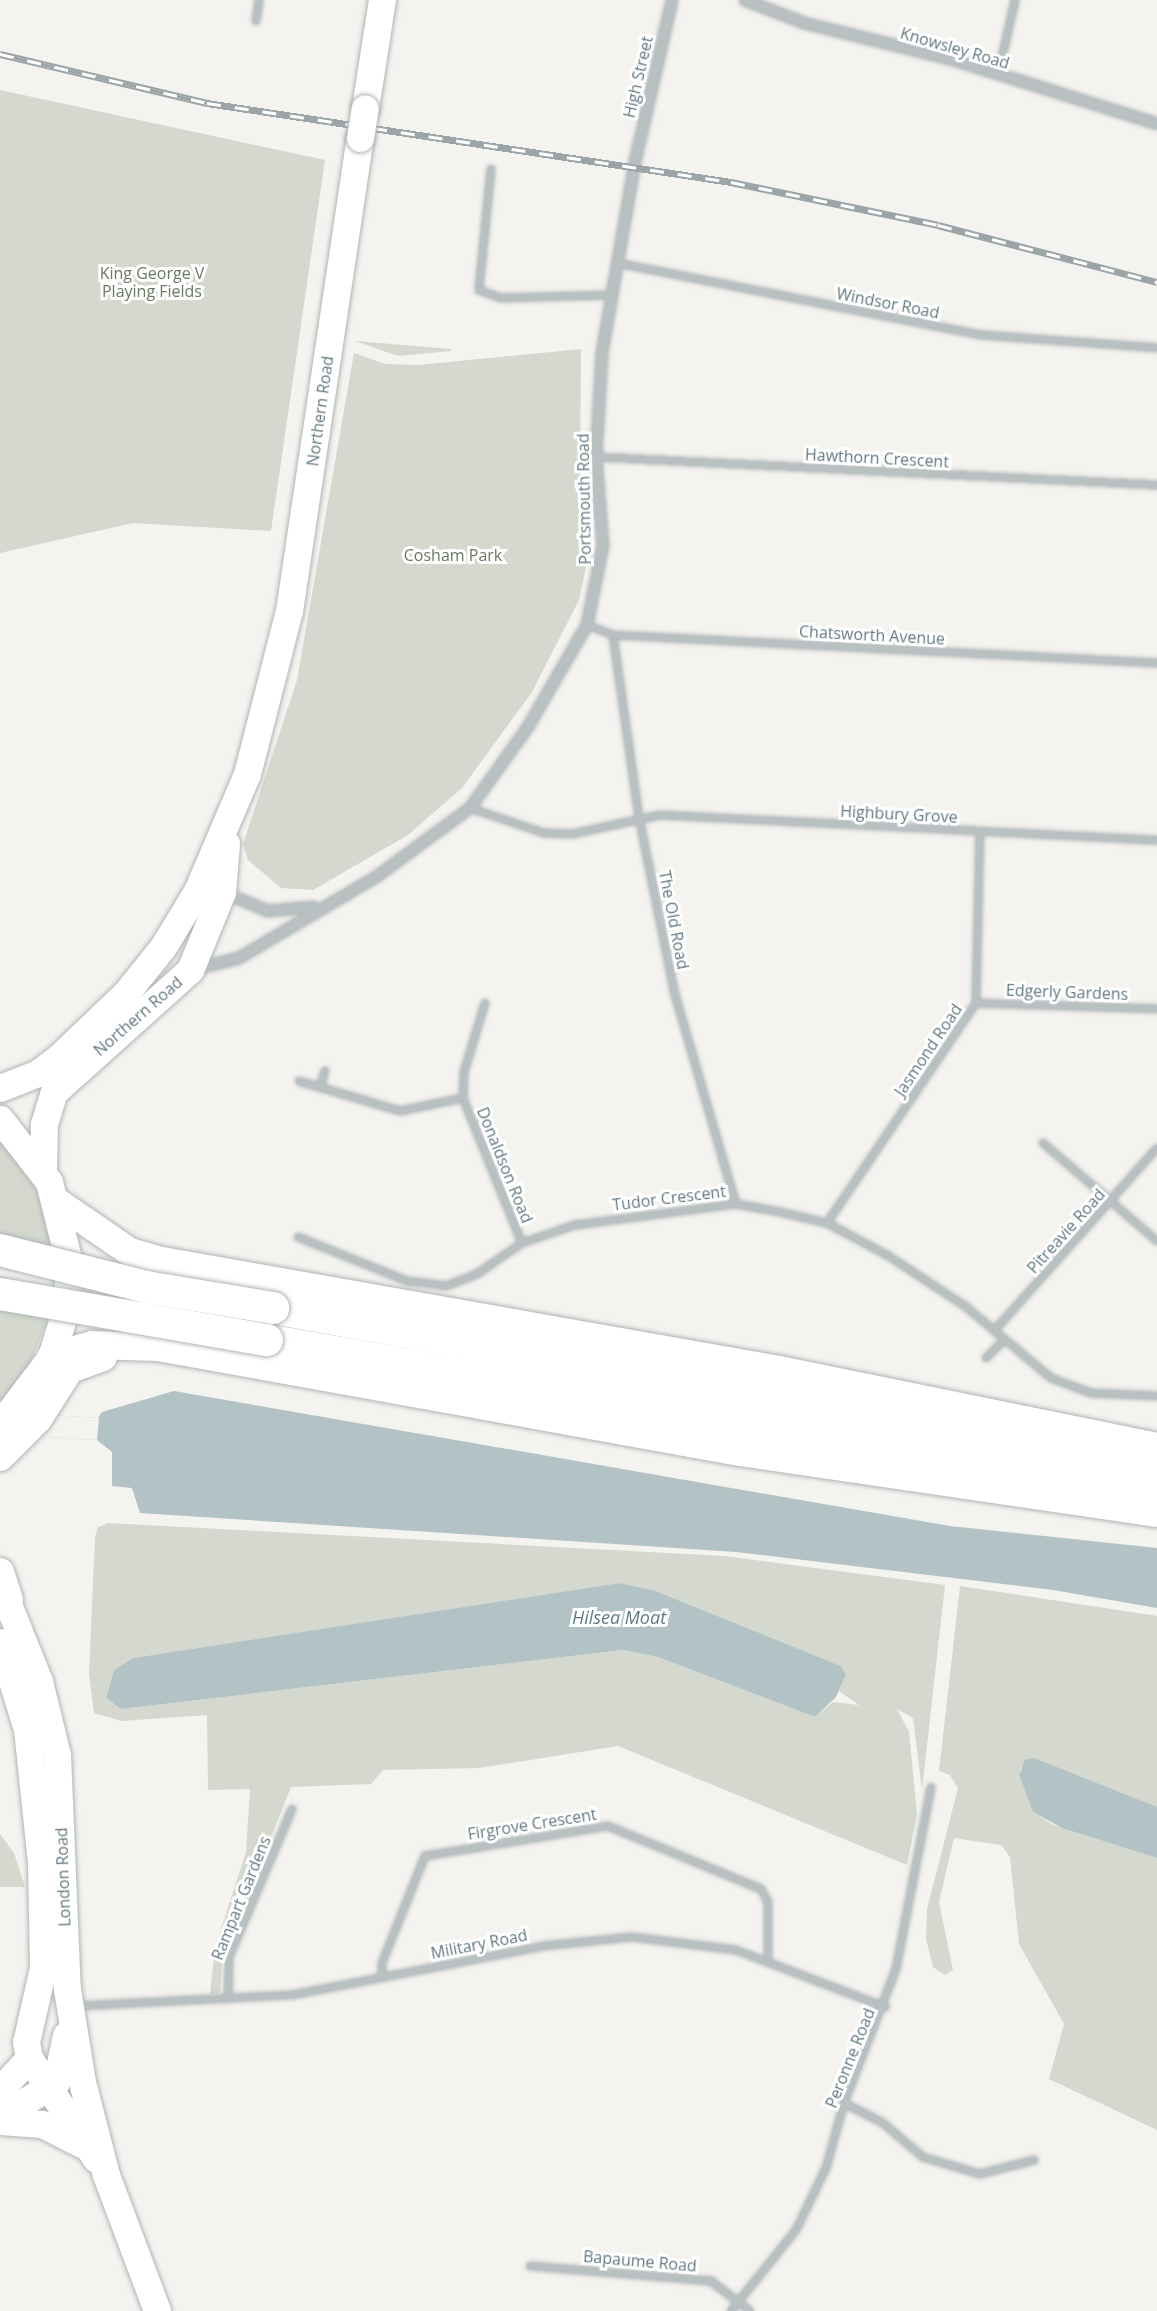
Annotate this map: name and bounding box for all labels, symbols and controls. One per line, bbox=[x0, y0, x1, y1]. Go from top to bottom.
street label: Knowsley Road bbox=[898, 23, 1012, 73]
street label: High Street bbox=[619, 34, 657, 120]
park label: King George V Playing Fields bbox=[100, 263, 204, 301]
street label: Windsor Road bbox=[835, 284, 941, 322]
street label: Northern Road bbox=[303, 355, 337, 467]
street label: Portsmouth Road bbox=[573, 433, 595, 565]
street label: Hawthorn Crescent bbox=[805, 445, 949, 471]
park label: Cosham Park bbox=[404, 545, 502, 565]
street label: Chatsworth Avenue bbox=[799, 622, 945, 648]
street label: Highbury Grove bbox=[840, 801, 958, 827]
street label: The Old Road bbox=[655, 869, 693, 971]
street label: Northern Road bbox=[90, 972, 186, 1060]
street label: Edgerly Gardens bbox=[1006, 980, 1128, 1004]
street label: Jasmond Road bbox=[890, 1000, 966, 1100]
street label: Donaldson Road bbox=[473, 1104, 537, 1226]
street label: Tudor Crescent bbox=[611, 1182, 727, 1214]
street label: Pitreavie Road bbox=[1023, 1185, 1109, 1277]
water label: Hilsea Moat bbox=[572, 1606, 666, 1628]
street label: Firgrove Crescent bbox=[466, 1804, 598, 1844]
street label: London Road bbox=[52, 1827, 74, 1927]
street label: Rampart Gardens bbox=[207, 1833, 275, 1963]
street label: Military Road bbox=[429, 1925, 529, 1963]
street label: Peronne Road bbox=[821, 2005, 879, 2111]
street label: Bapaume Road bbox=[582, 2246, 698, 2276]

